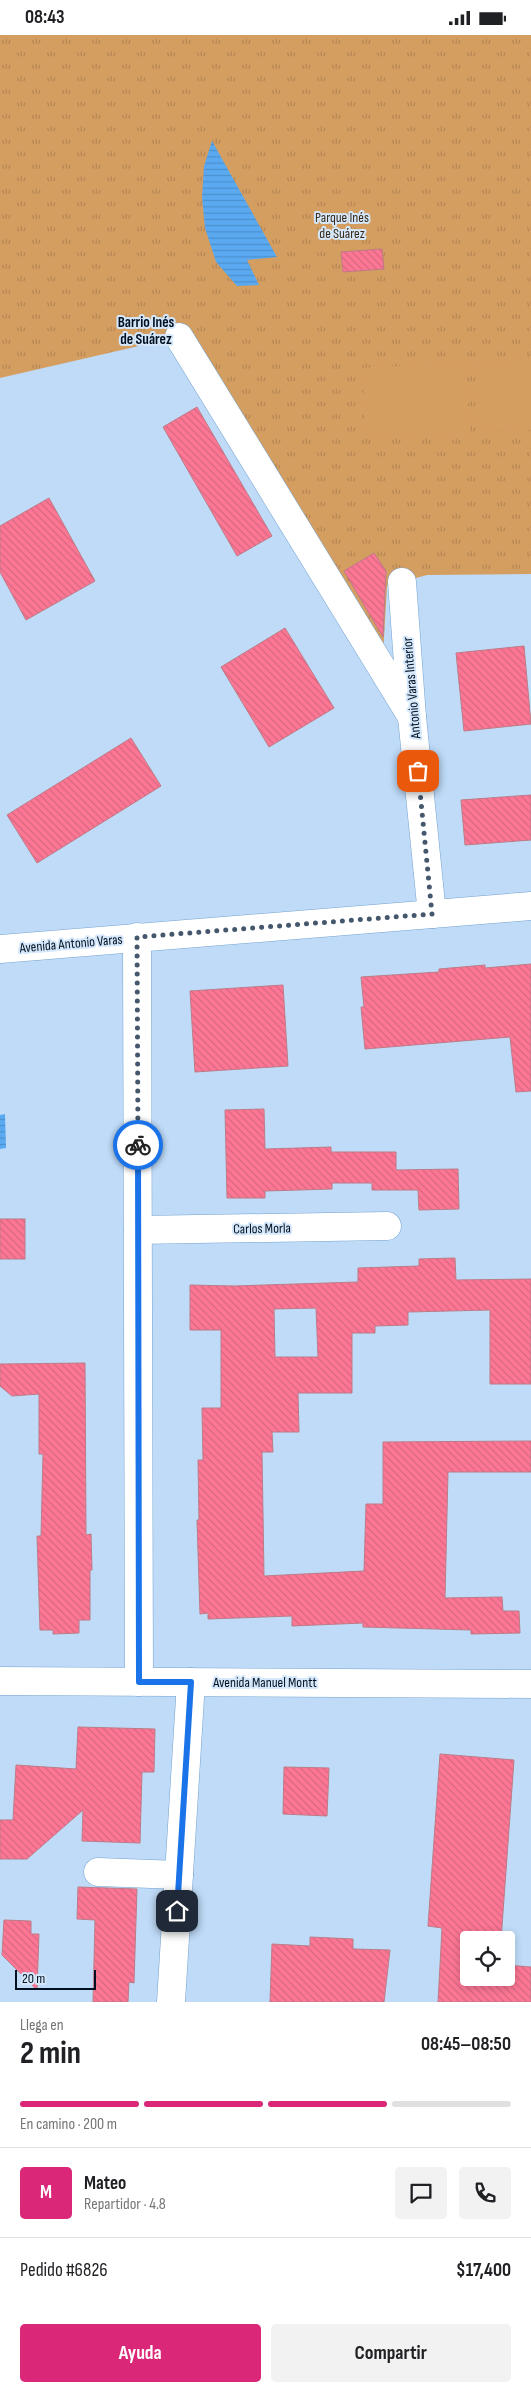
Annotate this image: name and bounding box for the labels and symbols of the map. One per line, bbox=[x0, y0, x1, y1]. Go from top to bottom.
park label: Parque Inés de Suárez bbox=[315, 209, 369, 242]
district label: Barrio Inés de Suárez bbox=[118, 313, 175, 349]
street label: Antonio Varas Interior bbox=[399, 637, 424, 740]
pin bbox=[397, 750, 439, 792]
street label: Avenida Antonio Varas bbox=[18, 931, 123, 957]
courier bbox=[113, 1120, 163, 1170]
street label: Carlos Morla bbox=[233, 1219, 291, 1238]
street label: Avenida Manuel Montt bbox=[212, 1674, 317, 1691]
pin bbox=[156, 1890, 198, 1932]
scale bar bbox=[15, 1967, 96, 1990]

